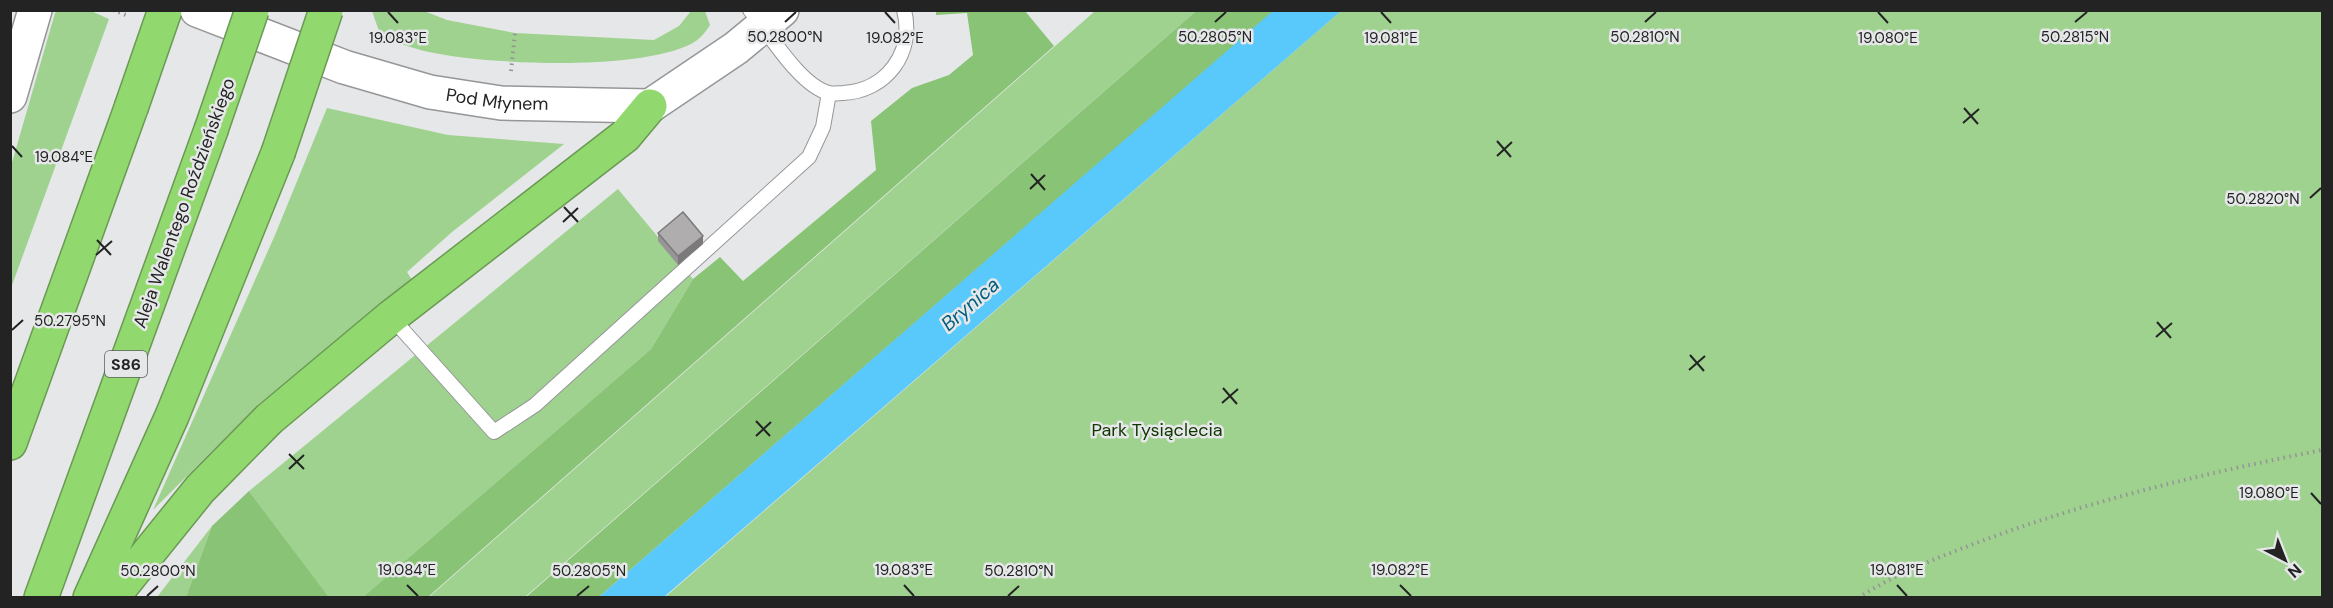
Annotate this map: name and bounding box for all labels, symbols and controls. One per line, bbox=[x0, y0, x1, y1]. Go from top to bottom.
text: 50.2800°N bbox=[747, 27, 823, 47]
text: 50.2805°N bbox=[1178, 27, 1252, 47]
text: 50.2810°N bbox=[1610, 27, 1680, 47]
text: 50.2815°N bbox=[2041, 27, 2109, 47]
text: 19.083°E bbox=[369, 28, 427, 48]
text: 19.082°E bbox=[866, 28, 924, 48]
text: 19.081°E bbox=[1364, 28, 1418, 48]
text: 19.080°E bbox=[1858, 28, 1918, 48]
street label: Aleja Walentego Roździeńskiego bbox=[127, 75, 241, 331]
street label: Pod Młynem bbox=[444, 83, 549, 116]
text: 19.084°E bbox=[35, 147, 93, 167]
text: 50.2820°N bbox=[2226, 189, 2300, 209]
water label: Brynica bbox=[935, 271, 1005, 337]
text: 50.2795°N bbox=[34, 311, 106, 331]
road number: S86 bbox=[105, 351, 147, 377]
park label: Park Tysiąclecia bbox=[1091, 418, 1223, 442]
text: 19.080°E bbox=[2239, 483, 2299, 503]
north arrow bbox=[2255, 530, 2315, 590]
text: N bbox=[2283, 559, 2306, 582]
text: 19.084°E bbox=[378, 560, 436, 580]
text: 19.083°E bbox=[875, 560, 933, 580]
text: 19.082°E bbox=[1371, 560, 1429, 580]
text: 19.081°E bbox=[1870, 560, 1924, 580]
text: 50.2800°N bbox=[120, 561, 196, 581]
text: 50.2805°N bbox=[552, 561, 626, 581]
text: 50.2810°N bbox=[984, 561, 1054, 581]

